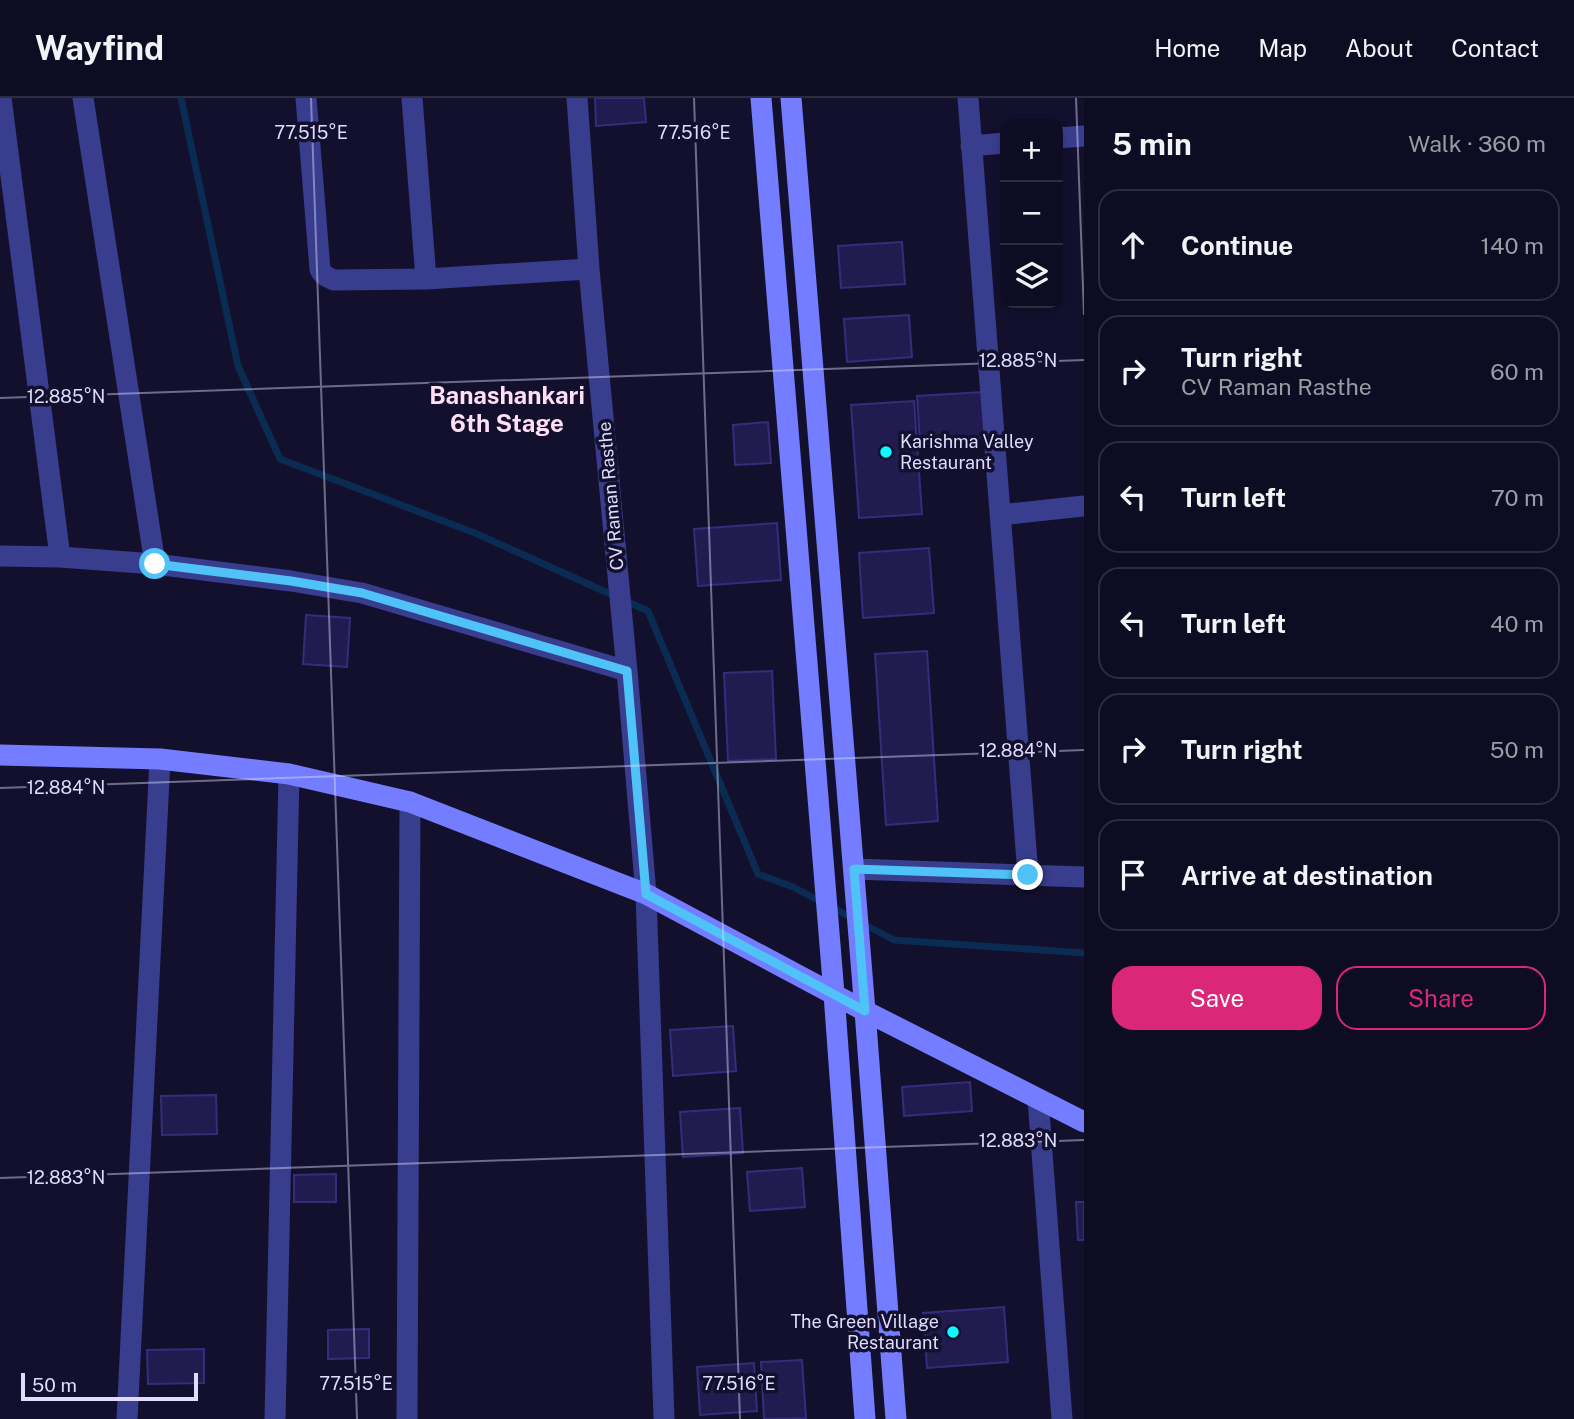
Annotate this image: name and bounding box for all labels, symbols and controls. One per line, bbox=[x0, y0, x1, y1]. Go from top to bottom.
text: Wayfind bbox=[35, 29, 164, 67]
text: Home bbox=[1154, 34, 1220, 62]
text: Map bbox=[1258, 34, 1307, 62]
text: About bbox=[1345, 34, 1413, 62]
text: Contact bbox=[1451, 34, 1539, 62]
map controls bbox=[1000, 119, 1063, 308]
button: + bbox=[1000, 119, 1063, 182]
text: 77.515°E bbox=[274, 122, 348, 143]
text: 77.516°E bbox=[657, 122, 731, 143]
text: 5 min bbox=[1112, 126, 1192, 162]
text: Walk · 360 m bbox=[1408, 130, 1546, 157]
button: − bbox=[1000, 182, 1063, 245]
icon: ahead bbox=[1114, 226, 1152, 264]
text: Continue bbox=[1181, 230, 1293, 261]
text: 140 m bbox=[1481, 232, 1544, 259]
button: layers bbox=[1000, 245, 1063, 308]
text: Turn right bbox=[1181, 342, 1303, 373]
text: 12.885°N bbox=[979, 350, 1057, 371]
icon: right bbox=[1114, 352, 1152, 390]
text: 60 m bbox=[1490, 358, 1544, 385]
text: CV Raman Rasthe bbox=[1181, 373, 1372, 400]
district label: Banashankari 6th Stage bbox=[429, 381, 585, 437]
text: 12.885°N bbox=[27, 386, 105, 407]
street label: CV Raman Rasthe bbox=[594, 421, 627, 571]
place label: Karishma Valley Restaurant bbox=[900, 431, 1034, 473]
marker: Karishma Valley Restaurant bbox=[878, 444, 894, 460]
icon: left bbox=[1114, 478, 1152, 516]
text: Turn left bbox=[1181, 482, 1286, 513]
text: 70 m bbox=[1491, 484, 1544, 511]
route start bbox=[139, 548, 170, 579]
icon: left bbox=[1114, 604, 1152, 642]
text: Turn left bbox=[1181, 608, 1286, 639]
text: 40 m bbox=[1490, 610, 1544, 637]
icon: right bbox=[1114, 730, 1152, 768]
text: Turn right bbox=[1181, 734, 1303, 765]
text: 50 m bbox=[1490, 736, 1544, 763]
text: 12.884°N bbox=[979, 740, 1057, 761]
text: 12.884°N bbox=[27, 777, 105, 798]
icon: arrive bbox=[1114, 856, 1152, 894]
route end bbox=[1012, 859, 1043, 890]
text: Arrive at destination bbox=[1181, 860, 1433, 891]
button: Save bbox=[1112, 966, 1322, 1030]
button: Share bbox=[1336, 966, 1546, 1030]
text: 12.883°N bbox=[979, 1130, 1057, 1151]
text: 12.883°N bbox=[27, 1167, 105, 1188]
place label: The Green Village Restaurant bbox=[790, 1311, 939, 1353]
marker: The Green Village Restaurant bbox=[945, 1324, 961, 1340]
scale bar bbox=[21, 1370, 198, 1402]
text: 77.515°E bbox=[319, 1373, 393, 1394]
text: 77.516°E bbox=[702, 1373, 776, 1394]
text: 50 m bbox=[32, 1374, 77, 1396]

